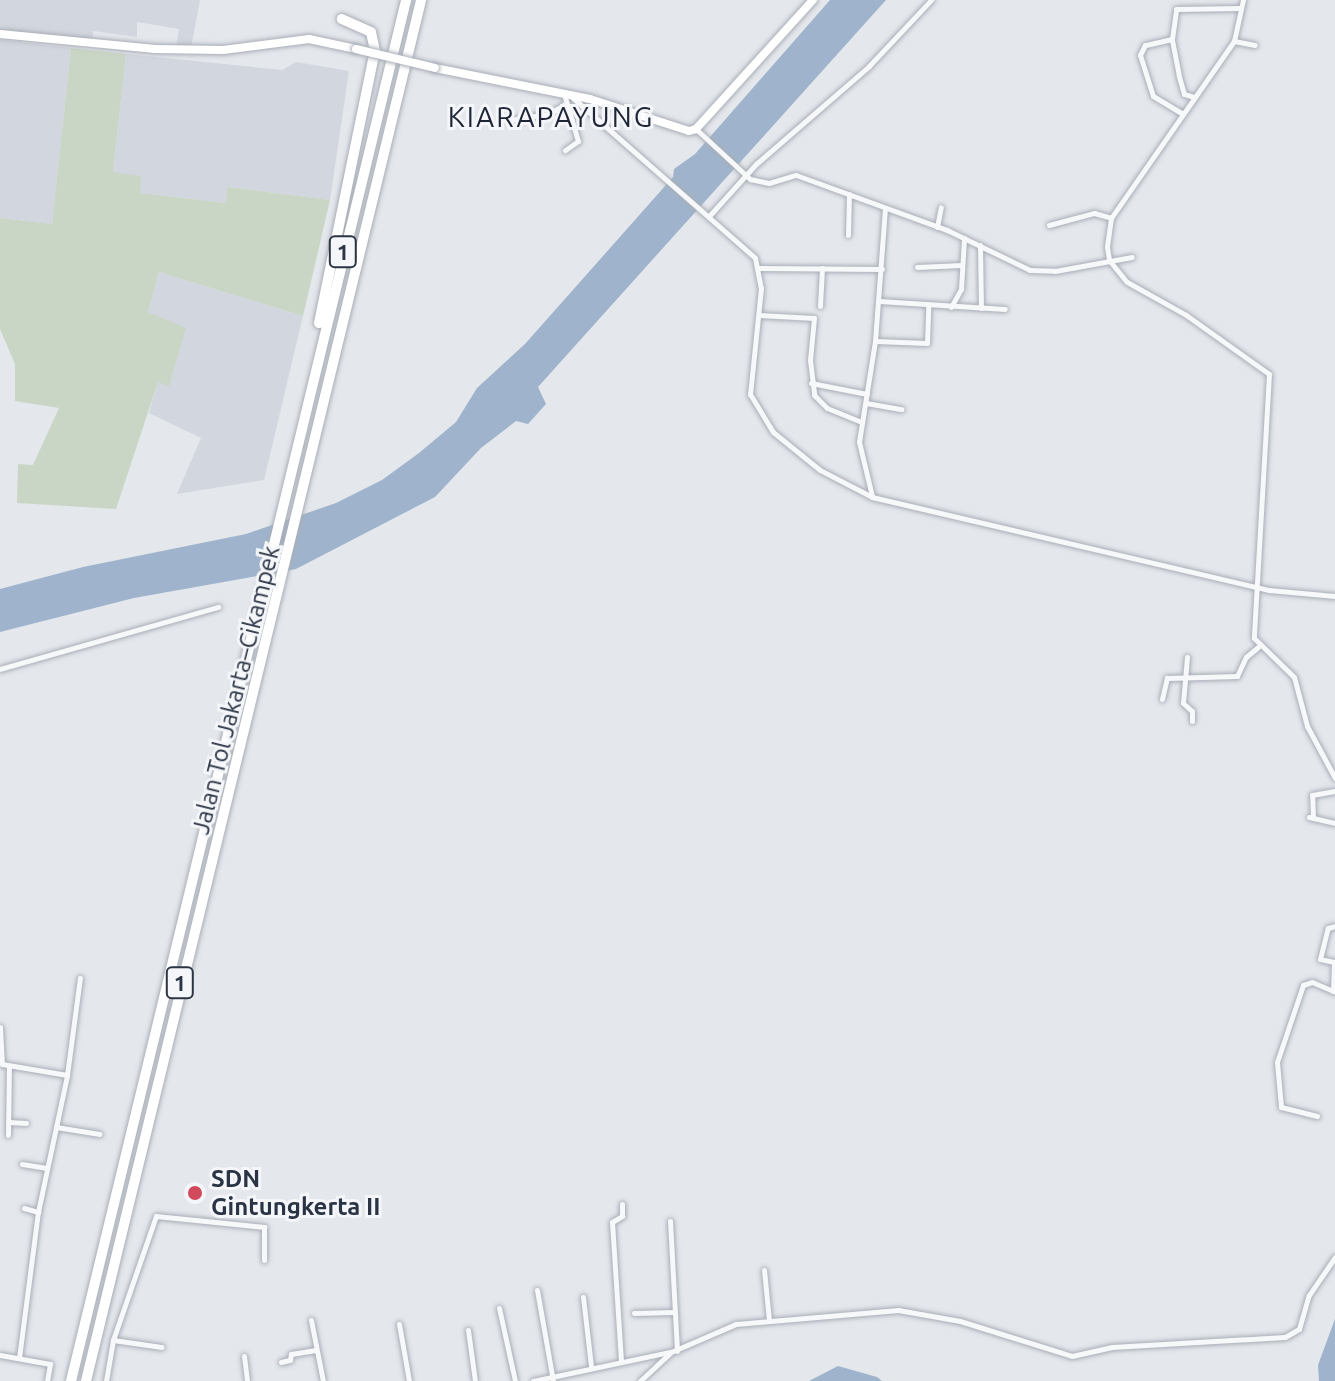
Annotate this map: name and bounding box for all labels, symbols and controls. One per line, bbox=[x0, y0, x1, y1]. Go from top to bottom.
district label: KIARAPAYUNG bbox=[448, 100, 654, 134]
road number: 1 bbox=[327, 234, 359, 270]
street label: Jalan Tol Jakarta–Cikampek bbox=[186, 543, 286, 837]
road number: 1 bbox=[164, 965, 196, 1001]
place label: SDN Gintungkerta II bbox=[211, 1165, 380, 1221]
marker: SDN Gintungkerta II bbox=[186, 1184, 204, 1202]

